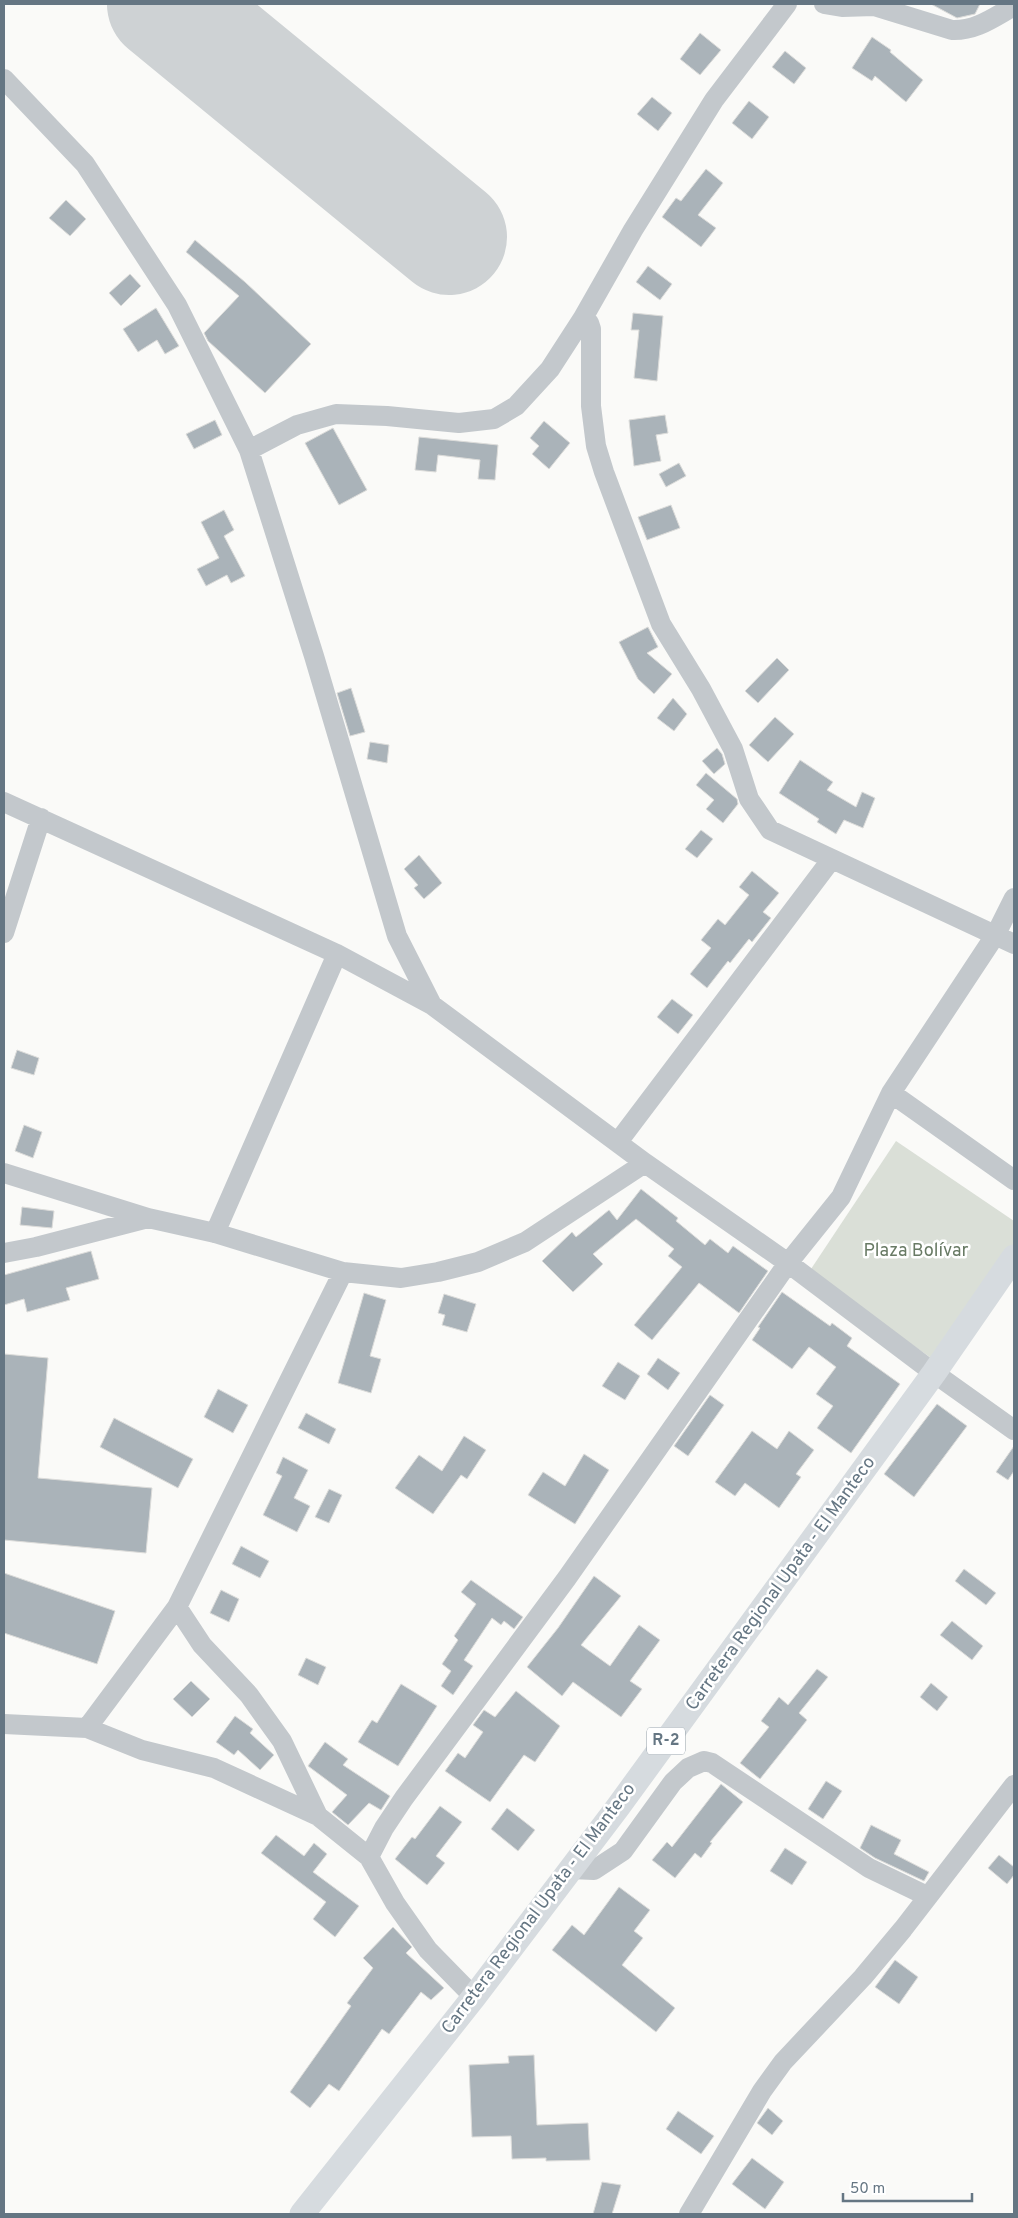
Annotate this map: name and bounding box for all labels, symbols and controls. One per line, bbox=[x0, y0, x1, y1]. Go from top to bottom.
park label: Plaza Bolívar bbox=[863, 1240, 969, 1263]
street label: Carretera Regional Upata - El Manteco bbox=[681, 1452, 881, 1716]
road number: R-2 bbox=[647, 1728, 685, 1754]
street label: Carretera Regional Upata - El Manteco bbox=[437, 1779, 641, 2039]
scale bar bbox=[843, 2170, 972, 2202]
text: 50 m bbox=[850, 2180, 885, 2199]

